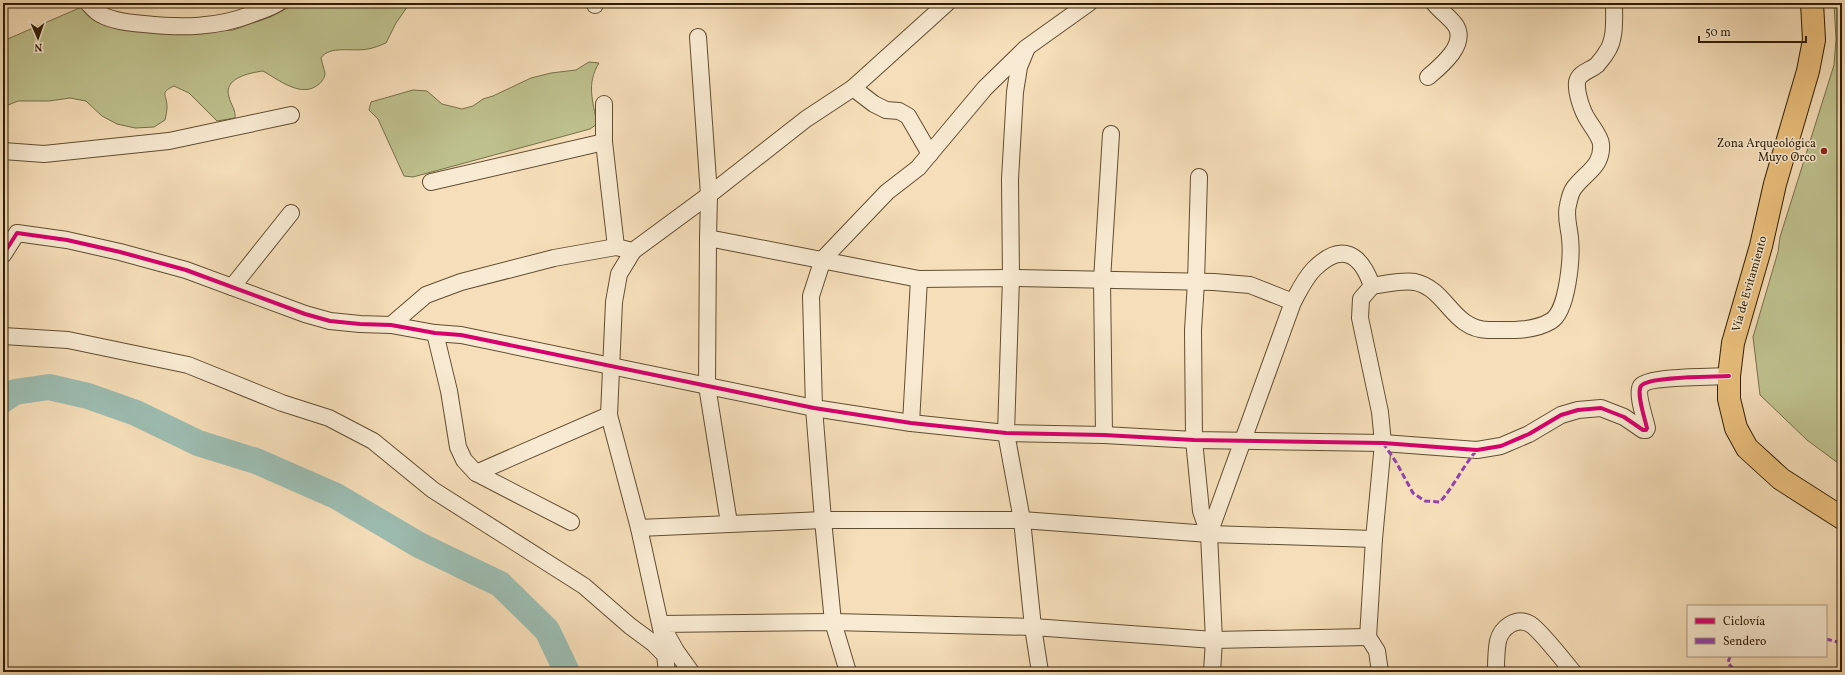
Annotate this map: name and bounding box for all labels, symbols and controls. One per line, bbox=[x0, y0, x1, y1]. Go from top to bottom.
north arrow bbox=[18, 18, 58, 58]
scale bar bbox=[1699, 18, 1806, 44]
text: 50 m bbox=[1705, 25, 1731, 41]
text: N bbox=[34, 39, 43, 54]
place label: Zona Arqueológica Muyo Orco bbox=[1717, 136, 1816, 166]
marker: Zona Arqueológica Muyo Orco bbox=[1819, 146, 1829, 156]
street label: Vía de Evitamiento bbox=[1729, 234, 1771, 334]
legend bbox=[1687, 605, 1827, 657]
text: Ciclovía bbox=[1723, 614, 1765, 630]
text: Sendero bbox=[1723, 634, 1766, 650]

